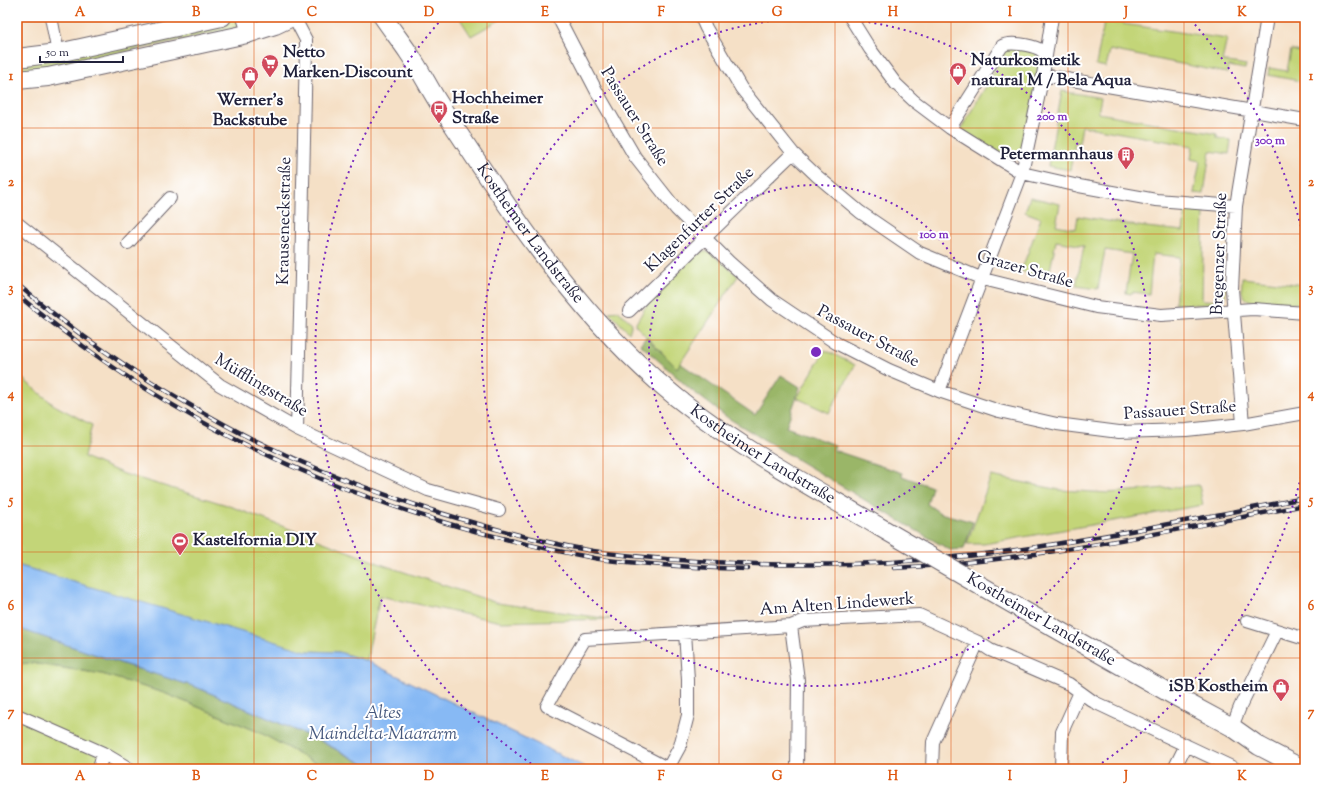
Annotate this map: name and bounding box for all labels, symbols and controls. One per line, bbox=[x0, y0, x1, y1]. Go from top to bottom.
text: A bbox=[75, 4, 86, 22]
text: B bbox=[192, 4, 201, 22]
text: C bbox=[307, 4, 317, 22]
text: D bbox=[424, 4, 434, 22]
text: E bbox=[541, 4, 549, 22]
text: F bbox=[657, 4, 665, 22]
text: G bbox=[772, 4, 783, 22]
text: H bbox=[888, 4, 899, 22]
text: I bbox=[1008, 4, 1013, 22]
text: J bbox=[1123, 4, 1128, 22]
text: K bbox=[1237, 4, 1247, 22]
scale bar bbox=[40, 38, 123, 64]
place label: Netto Marken-Discount bbox=[283, 41, 413, 85]
text: 50 m bbox=[45, 44, 69, 62]
place label: Naturkosmetik natural M / Bela Aqua bbox=[971, 49, 1132, 93]
supermarket icon: Netto Marken-Discount bbox=[260, 53, 280, 78]
shop icon: Naturkosmetik natural M / Bela Aqua bbox=[948, 61, 968, 86]
street label: Passauer Straße bbox=[594, 63, 674, 171]
shop icon: Werner's Backstube bbox=[240, 65, 260, 90]
text: 1 bbox=[9, 68, 14, 86]
text: 1 bbox=[1309, 68, 1314, 86]
place label: Hochheimer Straße bbox=[452, 87, 544, 131]
place label: Werner's Backstube bbox=[213, 89, 287, 133]
bus stop icon: Hochheimer Straße bbox=[429, 99, 449, 124]
text: 200 m bbox=[1037, 108, 1067, 126]
text: 300 m bbox=[1255, 132, 1285, 150]
place label: Petermannhaus bbox=[1000, 143, 1113, 167]
building icon: Petermannhaus bbox=[1116, 145, 1136, 170]
street label: Krauseneckstraße bbox=[272, 156, 298, 285]
street label: Kostheimer Landstraße bbox=[470, 159, 589, 309]
street label: Klagenfurter Straße bbox=[640, 161, 760, 279]
text: 2 bbox=[8, 174, 15, 192]
text: 2 bbox=[1308, 174, 1315, 192]
street label: Bregenzer Straße bbox=[1206, 192, 1234, 316]
text: 100 m bbox=[918, 226, 949, 244]
street label: Grazer Straße bbox=[974, 245, 1076, 295]
text: 3 bbox=[8, 280, 14, 298]
text: 3 bbox=[1308, 280, 1314, 298]
street label: Passauer Straße bbox=[813, 300, 924, 374]
centre of rings bbox=[809, 345, 823, 359]
street label: Müfflingstraße bbox=[210, 349, 312, 423]
text: 4 bbox=[7, 386, 15, 404]
text: 4 bbox=[1307, 386, 1315, 404]
street label: Passauer Straße bbox=[1123, 395, 1237, 427]
street label: Kostheimer Landstraße bbox=[684, 400, 840, 511]
text: 5 bbox=[8, 492, 14, 510]
text: 5 bbox=[1308, 492, 1314, 510]
place label: Kastelfornia DIY bbox=[193, 529, 318, 553]
sports icon: Kastelfornia DIY bbox=[170, 531, 190, 556]
street label: Kostheimer Landstraße bbox=[962, 567, 1120, 673]
street label: Am Alten Lindewerk bbox=[759, 588, 915, 622]
text: 6 bbox=[8, 598, 15, 616]
text: 6 bbox=[1308, 598, 1315, 616]
place label: iSB Kostheim bbox=[1169, 675, 1269, 699]
shop icon: iSB Kostheim bbox=[1271, 677, 1291, 702]
water label: Altes Maindelta-Maararm bbox=[309, 701, 458, 748]
text: 7 bbox=[8, 704, 15, 722]
text: 7 bbox=[1308, 704, 1315, 722]
text: A bbox=[75, 768, 86, 786]
text: B bbox=[192, 768, 201, 786]
text: C bbox=[307, 768, 317, 786]
text: D bbox=[424, 768, 434, 786]
text: E bbox=[541, 768, 549, 786]
text: F bbox=[657, 768, 665, 786]
text: G bbox=[772, 768, 783, 786]
text: H bbox=[888, 768, 899, 786]
text: I bbox=[1008, 768, 1013, 786]
text: J bbox=[1123, 768, 1128, 786]
text: K bbox=[1237, 768, 1247, 786]

